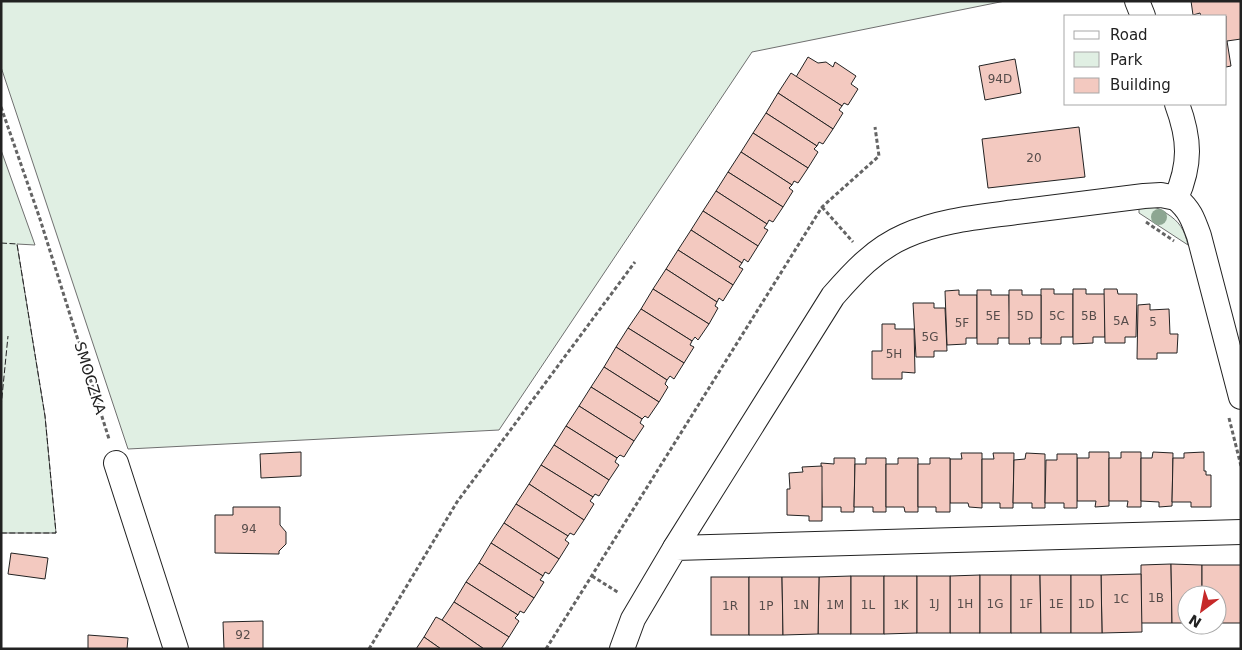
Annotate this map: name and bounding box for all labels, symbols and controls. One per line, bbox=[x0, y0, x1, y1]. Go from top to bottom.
legend bbox=[1064, 15, 1227, 105]
text: Road bbox=[1110, 26, 1148, 44]
text: Park bbox=[1110, 51, 1143, 69]
house number: 94D bbox=[988, 72, 1012, 86]
text: Building bbox=[1110, 76, 1171, 94]
house number: 20 bbox=[1026, 151, 1042, 165]
house number: 5E bbox=[985, 309, 1001, 323]
house number: 5D bbox=[1017, 309, 1033, 323]
house number: 5C bbox=[1049, 309, 1065, 323]
house number: 5B bbox=[1081, 309, 1097, 323]
house number: 5A bbox=[1113, 314, 1130, 328]
house number: 5 bbox=[1149, 315, 1157, 329]
house number: 5F bbox=[955, 316, 969, 330]
house number: 5G bbox=[922, 330, 938, 344]
street label: SMOCZKA bbox=[70, 340, 110, 417]
house number: 5H bbox=[886, 347, 902, 361]
house number: 94 bbox=[241, 522, 257, 536]
north arrow bbox=[1177, 585, 1227, 635]
house number: 1B bbox=[1148, 591, 1164, 605]
house number: 1C bbox=[1113, 592, 1129, 606]
house number: 1J bbox=[928, 597, 940, 611]
house number: 1H bbox=[957, 597, 973, 611]
house number: 1G bbox=[987, 597, 1003, 611]
house number: 1F bbox=[1019, 597, 1033, 611]
house number: 1E bbox=[1048, 597, 1064, 611]
house number: 1D bbox=[1078, 597, 1094, 611]
house number: 1N bbox=[793, 598, 809, 612]
house number: 1M bbox=[826, 598, 844, 612]
house number: 1L bbox=[861, 598, 875, 612]
house number: 1K bbox=[893, 598, 910, 612]
house number: 1R bbox=[722, 599, 738, 613]
house number: 1P bbox=[759, 599, 773, 613]
text: N bbox=[1186, 611, 1204, 631]
house number: 92 bbox=[235, 628, 251, 642]

